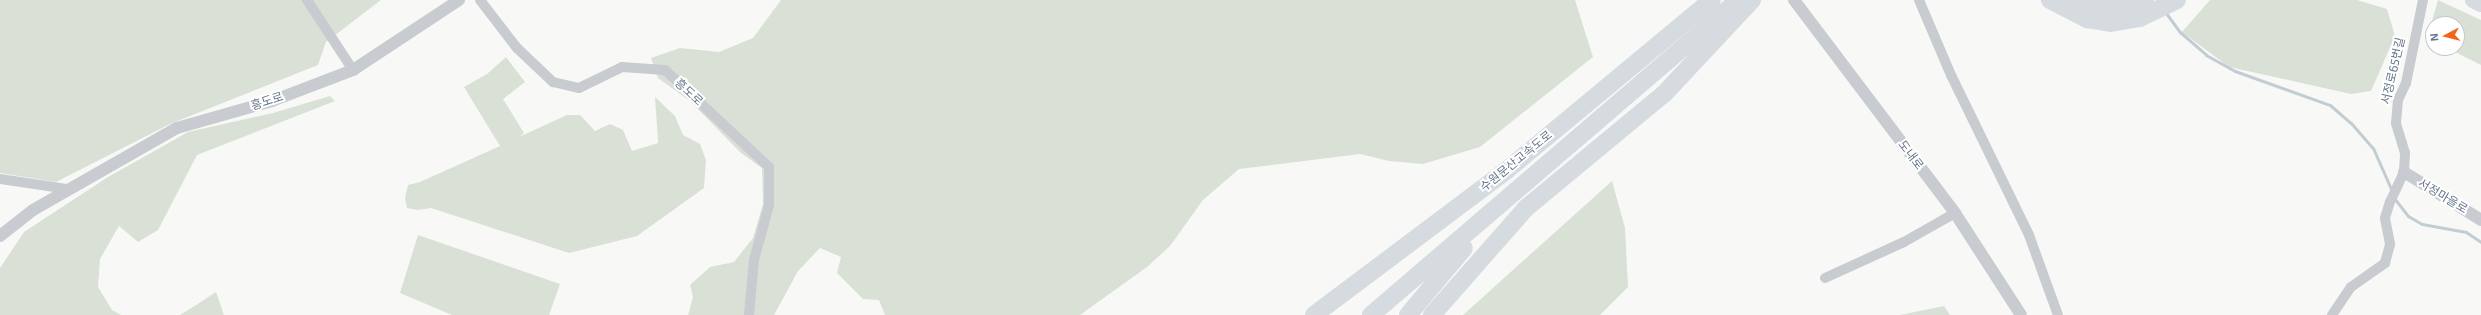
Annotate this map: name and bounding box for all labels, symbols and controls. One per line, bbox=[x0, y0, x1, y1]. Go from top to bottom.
north arrow bbox=[2425, 16, 2465, 56]
text: N bbox=[2427, 33, 2441, 42]
street label: 서정로65번길 bbox=[2378, 36, 2408, 106]
street label: 흥도로 bbox=[672, 75, 706, 109]
street label: 흥도로 bbox=[249, 89, 285, 113]
street label: 수원문산고속도로 bbox=[1477, 128, 1555, 194]
street label: 도내로 bbox=[1895, 137, 1927, 173]
street label: 서정마을로 bbox=[2416, 176, 2470, 216]

